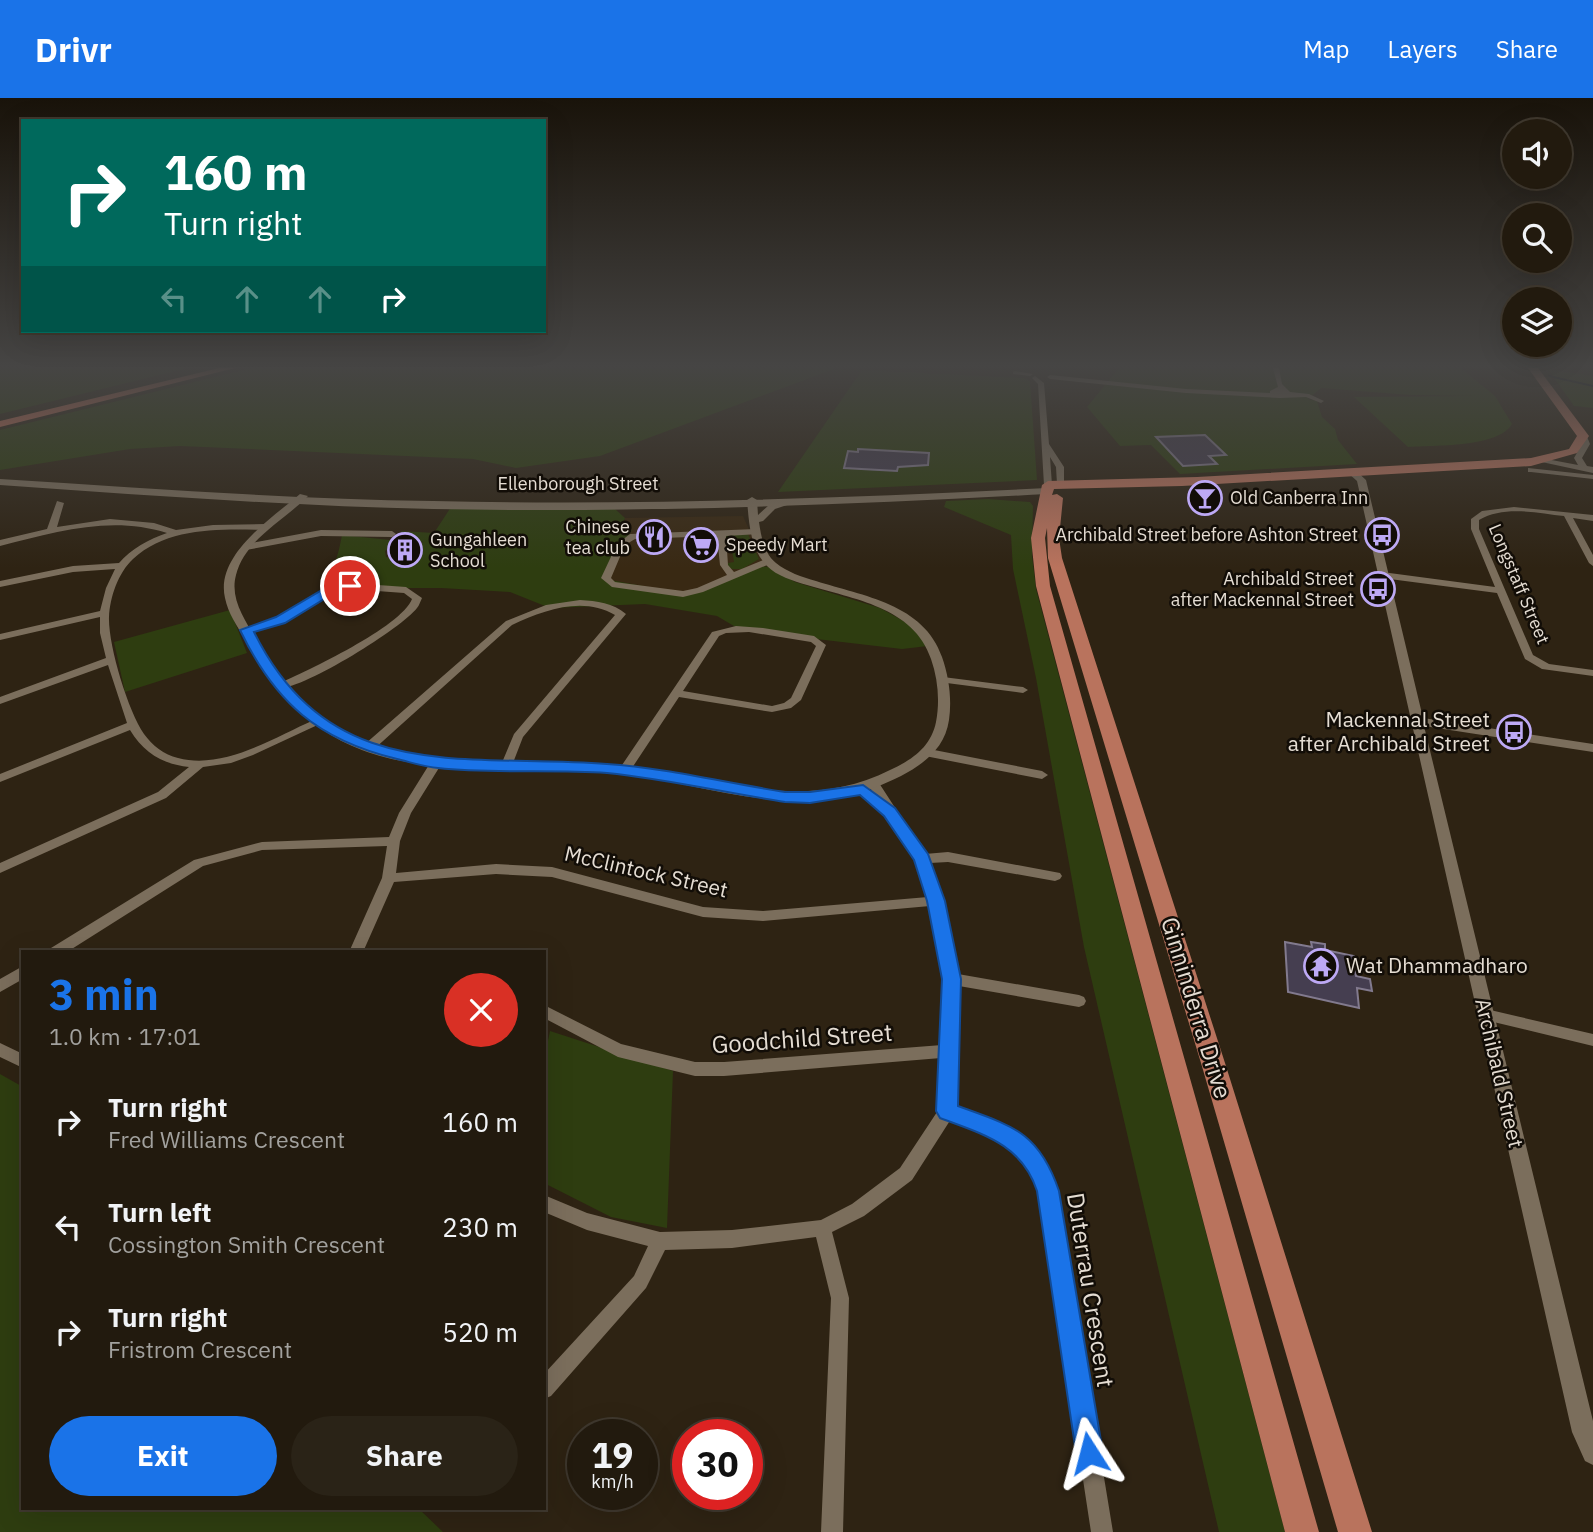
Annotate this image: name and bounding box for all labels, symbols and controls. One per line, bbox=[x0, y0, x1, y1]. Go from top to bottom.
text: Drivr bbox=[35, 28, 112, 71]
text: Map bbox=[1303, 33, 1350, 65]
text: Layers bbox=[1388, 33, 1458, 65]
text: Share bbox=[1496, 33, 1558, 65]
map controls bbox=[1502, 119, 1572, 357]
button: sound bbox=[1502, 119, 1572, 189]
text: 160 m bbox=[164, 140, 308, 203]
icon: right bbox=[49, 147, 140, 238]
text: Turn right bbox=[164, 202, 302, 244]
button: search bbox=[1502, 203, 1572, 273]
icon: left bbox=[155, 280, 193, 318]
icon: ahead bbox=[228, 280, 266, 318]
icon: ahead bbox=[301, 280, 339, 318]
icon: right bbox=[374, 280, 412, 318]
button: layers bbox=[1502, 287, 1572, 357]
street label: Ellenborough Street bbox=[498, 472, 659, 495]
bar icon: Old Canberra Inn bbox=[1186, 479, 1224, 517]
place label: Old Canberra Inn bbox=[1230, 486, 1368, 509]
place label: Chinese tea club bbox=[565, 515, 630, 559]
bus stop icon: Archibald Street before Ashton Street bbox=[1363, 516, 1401, 554]
restaurant icon: Chinese tea club bbox=[635, 518, 673, 556]
street label: Longstaff Street bbox=[1484, 520, 1555, 647]
place label: Archibald Street before Ashton Street bbox=[1055, 523, 1358, 546]
supermarket icon: Speedy Mart bbox=[682, 526, 720, 564]
place label: Gungahleen School bbox=[430, 528, 527, 572]
building icon: Gungahleen School bbox=[386, 531, 424, 569]
place label: Speedy Mart bbox=[726, 533, 828, 556]
pin bbox=[320, 556, 380, 616]
icon: arrive bbox=[331, 567, 369, 605]
place label: Archibald Street after Mackennal Street bbox=[1171, 567, 1354, 611]
bus stop icon: Archibald Street after Mackennal Street bbox=[1359, 570, 1397, 608]
place label: Mackennal Street after Archibald Street bbox=[1288, 705, 1490, 757]
bus stop icon: Mackennal Street after Archibald Street bbox=[1495, 713, 1533, 751]
street label: McClintock Street bbox=[562, 839, 731, 903]
street label: Ginninderra Drive bbox=[1154, 913, 1240, 1102]
temple icon: Wat Dhammadharo bbox=[1302, 947, 1340, 985]
place label: Wat Dhammadharo bbox=[1346, 951, 1528, 979]
text: 3 min bbox=[49, 967, 159, 1022]
button: close bbox=[444, 973, 518, 1047]
street label: Archibald Street bbox=[1469, 995, 1531, 1150]
street label: Goodchild Street bbox=[710, 1016, 893, 1060]
text: 1.0 km · 17:01 bbox=[49, 1021, 201, 1051]
text: Turn right bbox=[108, 1090, 227, 1124]
icon: right bbox=[49, 1103, 87, 1141]
text: 160 m bbox=[442, 1105, 518, 1139]
text: Fred Williams Crescent bbox=[108, 1124, 345, 1154]
street label: Duterrau Crescent bbox=[1060, 1190, 1122, 1389]
text: Turn left bbox=[108, 1195, 211, 1229]
icon: left bbox=[49, 1208, 87, 1246]
text: 230 m bbox=[442, 1210, 518, 1244]
text: Cossington Smith Crescent bbox=[108, 1229, 385, 1259]
text: Turn right bbox=[108, 1300, 227, 1334]
icon: right bbox=[49, 1313, 87, 1351]
text: 520 m bbox=[442, 1315, 518, 1349]
text: Fristrom Crescent bbox=[108, 1334, 292, 1364]
button: Exit bbox=[49, 1416, 277, 1496]
button: Share bbox=[291, 1416, 518, 1496]
position arrow bbox=[1052, 1416, 1126, 1490]
speed limit sign: 30 bbox=[672, 1419, 763, 1510]
text: 19 bbox=[591, 1432, 634, 1478]
text: km/h bbox=[591, 1470, 634, 1493]

